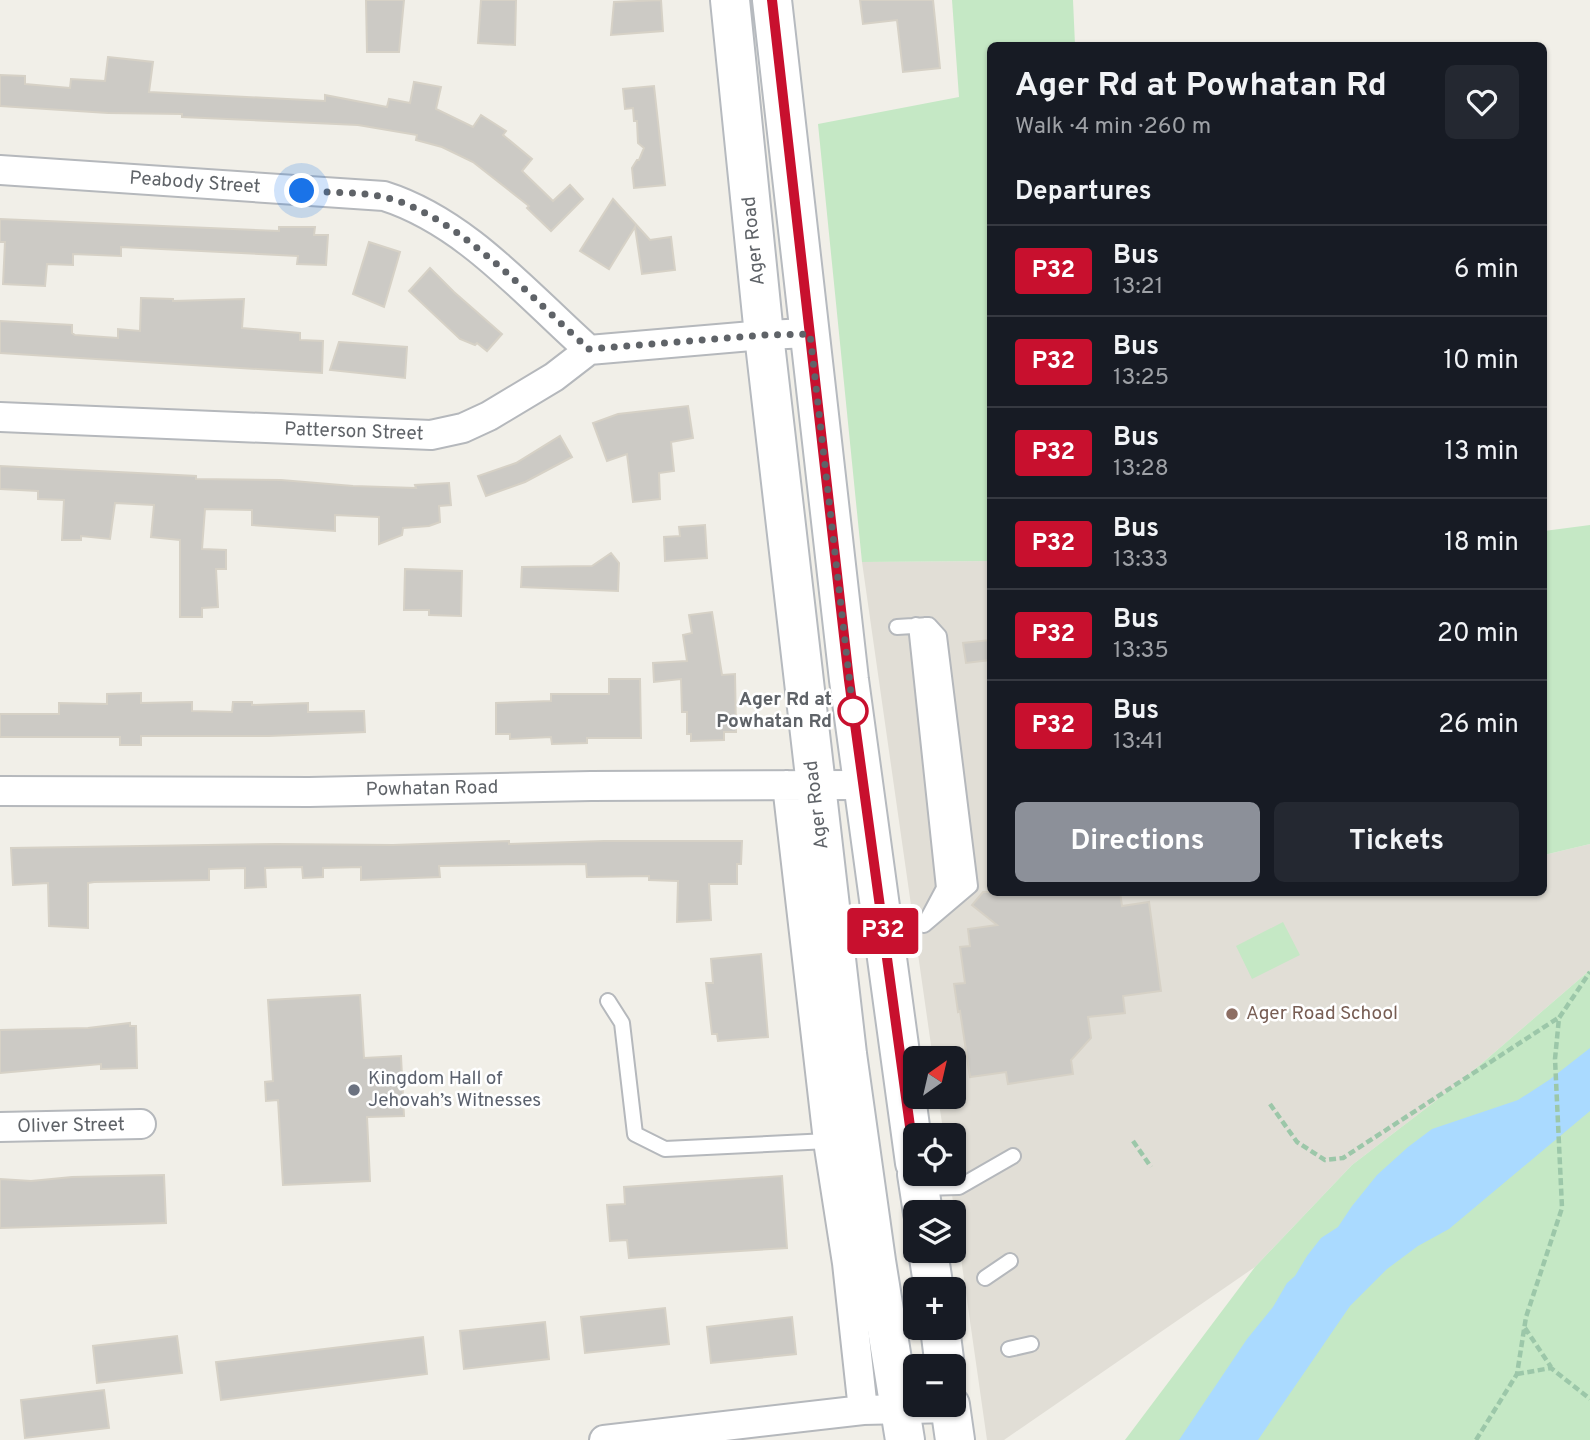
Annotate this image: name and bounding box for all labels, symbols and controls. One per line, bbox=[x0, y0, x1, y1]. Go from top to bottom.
button: heart bbox=[1445, 65, 1519, 139]
text: Ager Rd at Powhatan Rd bbox=[1015, 66, 1387, 108]
text: Walk · 4 min · 260 m bbox=[1015, 113, 1211, 142]
street label: Peabody Street bbox=[129, 166, 261, 200]
your location bbox=[284, 173, 319, 208]
text: Departures bbox=[1015, 176, 1152, 209]
street label: Ager Road bbox=[737, 195, 771, 287]
text: Bus bbox=[1113, 240, 1159, 273]
text: 6 min bbox=[1454, 254, 1519, 287]
text: P32 bbox=[1032, 256, 1075, 286]
text: 13:21 bbox=[1113, 273, 1163, 302]
text: Bus bbox=[1113, 331, 1159, 364]
text: 10 min bbox=[1443, 345, 1519, 378]
text: P32 bbox=[1032, 347, 1075, 377]
text: 13:25 bbox=[1113, 364, 1169, 393]
street label: Patterson Street bbox=[284, 418, 424, 446]
text: Bus bbox=[1113, 422, 1159, 455]
text: 13 min bbox=[1444, 436, 1519, 469]
text: P32 bbox=[1032, 438, 1075, 468]
text: 13:28 bbox=[1113, 455, 1169, 484]
text: Bus bbox=[1113, 513, 1159, 546]
text: 18 min bbox=[1444, 527, 1519, 560]
text: P32 bbox=[1032, 529, 1075, 559]
text: 13:33 bbox=[1113, 546, 1168, 575]
text: Bus bbox=[1113, 604, 1159, 637]
text: 20 min bbox=[1437, 618, 1519, 651]
text: P32 bbox=[1032, 620, 1075, 650]
text: 13:35 bbox=[1113, 637, 1169, 666]
place label: Ager Rd at Powhatan Rd bbox=[716, 688, 832, 734]
text: Bus bbox=[1113, 695, 1159, 728]
marker: Ager Rd at Powhatan Rd bbox=[838, 696, 868, 726]
text: 26 min bbox=[1438, 709, 1519, 742]
text: P32 bbox=[1032, 711, 1075, 741]
text: 13:41 bbox=[1113, 728, 1163, 757]
street label: Ager Road bbox=[800, 759, 834, 851]
street label: Powhatan Road bbox=[365, 776, 499, 802]
button: Directions bbox=[1015, 802, 1260, 882]
button: Tickets bbox=[1274, 802, 1519, 882]
line badge: P32 bbox=[843, 908, 923, 954]
text: P32 bbox=[861, 916, 905, 946]
place label: Ager Road School bbox=[1246, 1002, 1398, 1026]
marker: Ager Road School bbox=[1224, 1006, 1240, 1022]
north arrow bbox=[903, 1046, 966, 1110]
map controls bbox=[903, 1046, 966, 1417]
place label: Kingdom Hall of Jehovah’s Witnesses bbox=[368, 1067, 541, 1113]
marker: Kingdom Hall of Jehovah’s Witnesses bbox=[346, 1082, 362, 1098]
street label: Oliver Street bbox=[17, 1113, 125, 1139]
button: locate bbox=[903, 1123, 966, 1186]
button: layers bbox=[903, 1200, 966, 1263]
button: + bbox=[903, 1277, 966, 1340]
button: − bbox=[903, 1354, 966, 1417]

